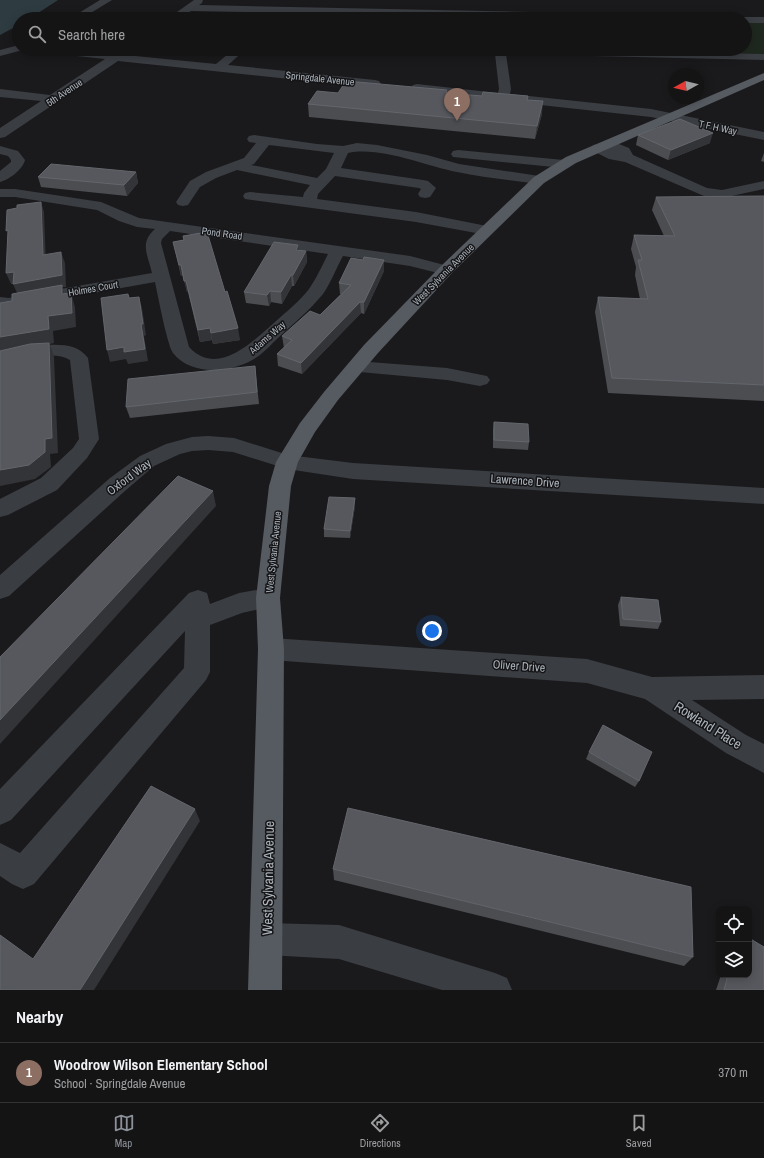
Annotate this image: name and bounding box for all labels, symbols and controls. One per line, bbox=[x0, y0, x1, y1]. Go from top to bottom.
search box bbox=[12, 12, 752, 56]
icon: search bbox=[26, 23, 48, 45]
text: Search here bbox=[58, 24, 125, 45]
street label: Springdale Avenue bbox=[285, 68, 355, 89]
north arrow bbox=[668, 68, 704, 104]
street label: 5th Avenue bbox=[44, 75, 85, 109]
pin: 1 bbox=[444, 88, 470, 121]
street label: T F H Way bbox=[698, 117, 739, 138]
street label: Pond Road bbox=[201, 224, 243, 243]
street label: West Sylvania Avenue bbox=[410, 241, 477, 308]
street label: Holmes Court bbox=[67, 278, 120, 299]
street label: Adams Way bbox=[246, 317, 289, 357]
street label: Oxford Way bbox=[104, 455, 154, 499]
street label: Lawrence Drive bbox=[490, 471, 560, 491]
street label: West Sylvania Avenue bbox=[263, 510, 284, 593]
your location bbox=[422, 621, 442, 641]
street label: Oliver Drive bbox=[492, 656, 546, 676]
street label: Rowland Place bbox=[671, 697, 745, 753]
street label: West Sylvania Avenue bbox=[258, 821, 278, 935]
map controls bbox=[716, 906, 752, 978]
button: locate bbox=[716, 906, 752, 942]
button: layers bbox=[716, 942, 752, 978]
text: Nearby bbox=[16, 1005, 63, 1028]
text: Woodrow Wilson Elementary School bbox=[54, 1054, 268, 1075]
text: 1 bbox=[26, 1064, 32, 1081]
text: 370 m bbox=[718, 1064, 748, 1081]
text: School · Springdale Avenue bbox=[54, 1075, 185, 1092]
tab: Map bbox=[113, 1112, 135, 1150]
tab: Directions bbox=[360, 1112, 401, 1150]
tab: Saved bbox=[626, 1112, 651, 1150]

